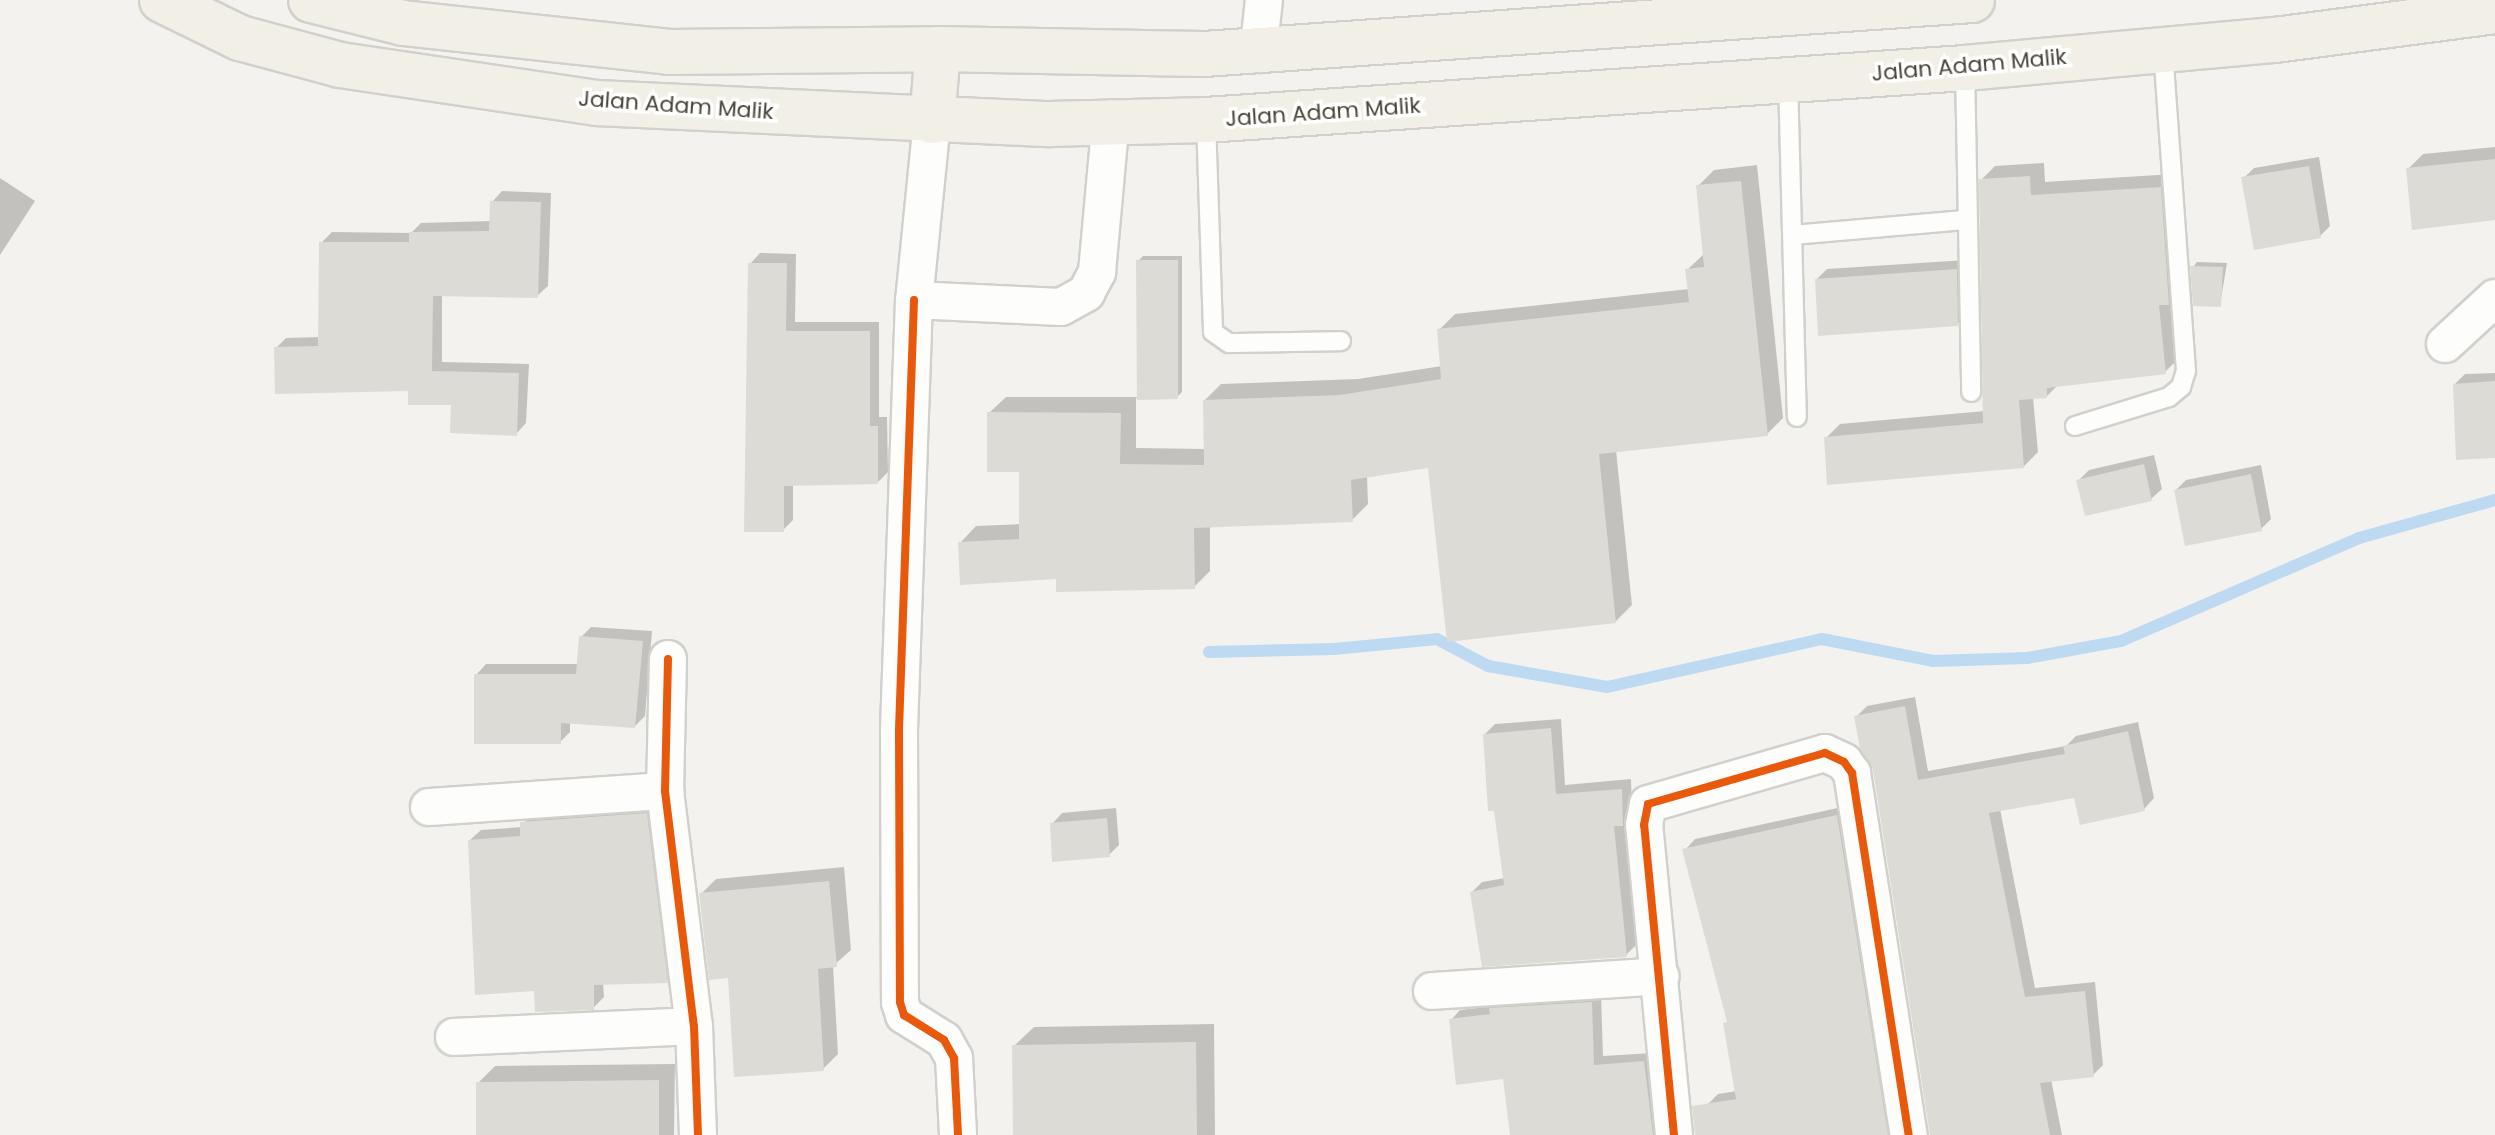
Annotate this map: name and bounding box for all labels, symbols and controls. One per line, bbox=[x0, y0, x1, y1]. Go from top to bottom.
street label: Jalan Adam Malik bbox=[1870, 43, 2068, 87]
street label: Jalan Adam Malik bbox=[577, 85, 775, 125]
street label: Jalan Adam Malik bbox=[1224, 92, 1422, 132]

